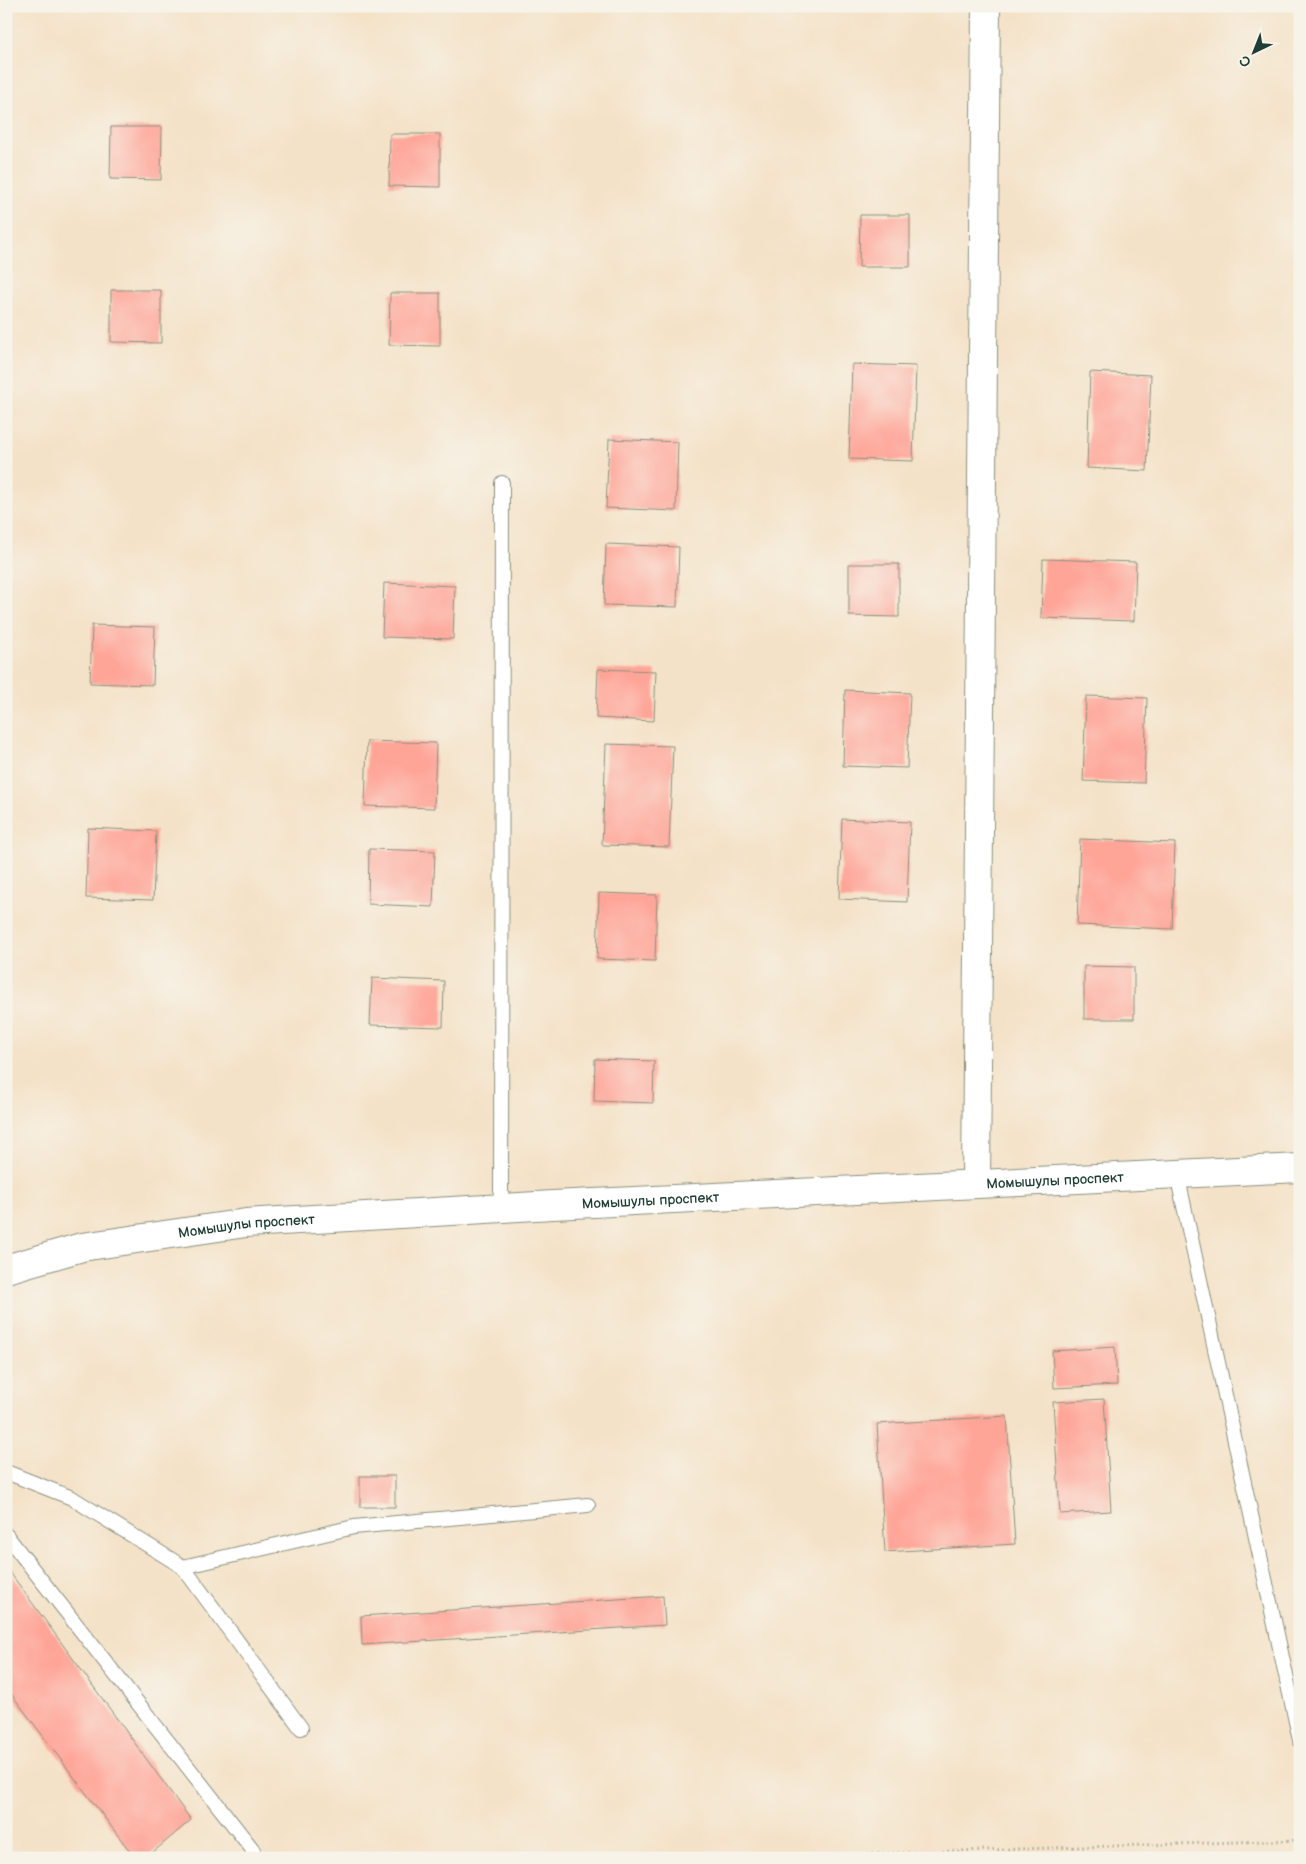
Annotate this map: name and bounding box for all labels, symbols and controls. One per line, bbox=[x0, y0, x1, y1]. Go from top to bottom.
north arrow bbox=[1228, 28, 1278, 78]
text: С bbox=[1236, 51, 1255, 71]
street label: Момышулы проспект bbox=[986, 1168, 1125, 1192]
street label: Момышулы проспект bbox=[581, 1188, 720, 1212]
street label: Момышулы проспект bbox=[177, 1210, 316, 1241]

